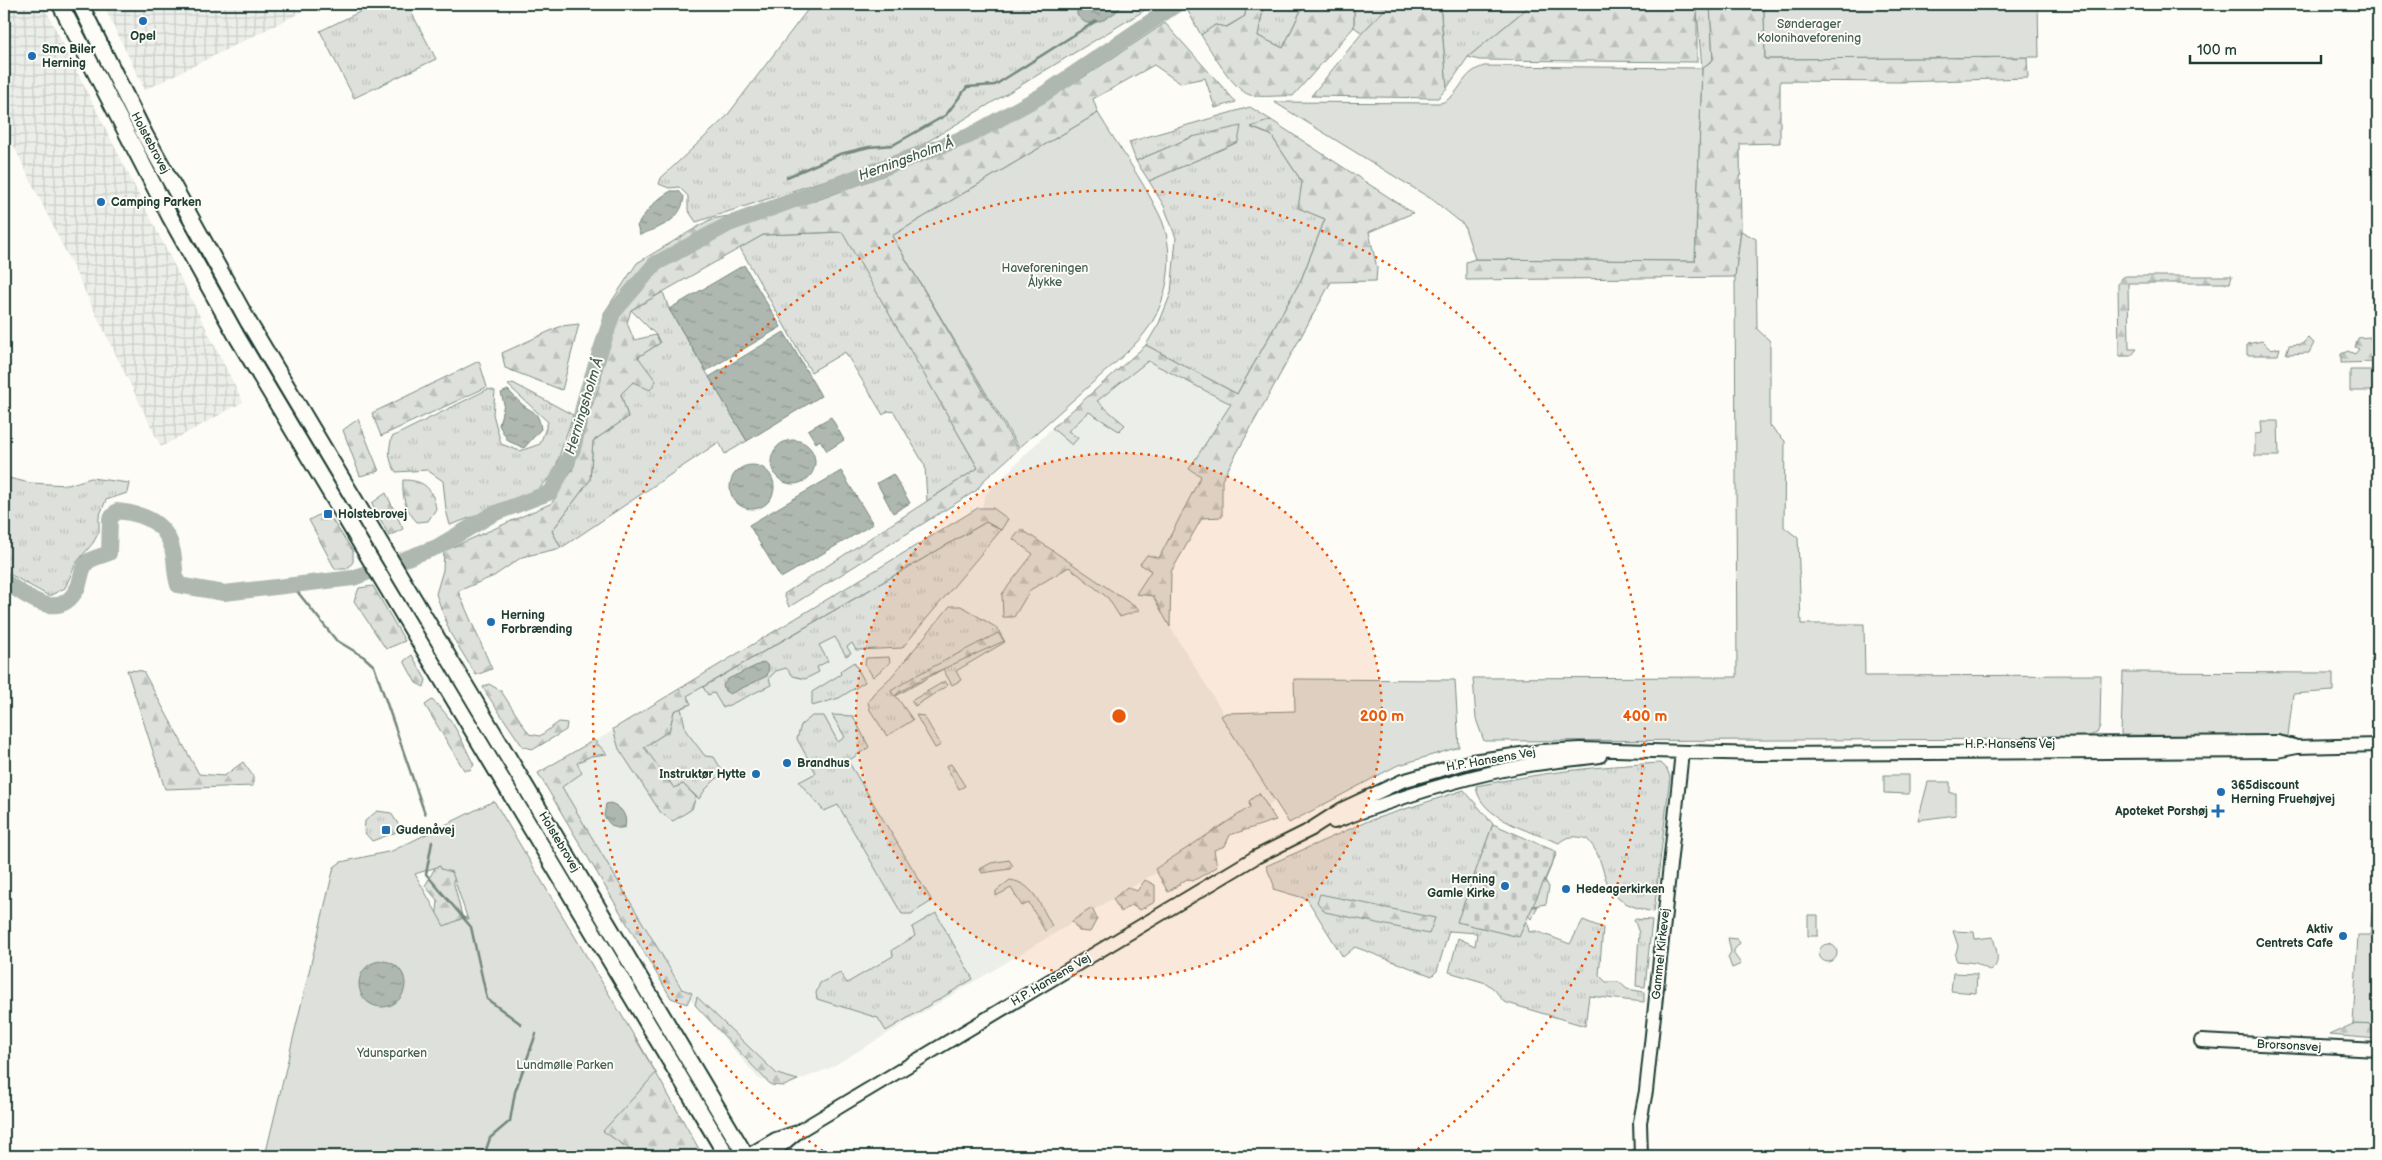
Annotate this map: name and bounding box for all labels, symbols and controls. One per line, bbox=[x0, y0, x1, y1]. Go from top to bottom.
marker: Opel bbox=[137, 15, 149, 27]
park label: Sønderager Kolonihaveforening bbox=[1757, 17, 1861, 46]
place label: Opel bbox=[130, 29, 156, 44]
scale bar bbox=[2190, 32, 2321, 64]
text: 100 m bbox=[2197, 41, 2237, 60]
place label: Smc Biler Herning bbox=[42, 42, 96, 71]
marker: Smc Biler Herning bbox=[26, 50, 38, 62]
street label: Holstebrovej bbox=[127, 110, 173, 177]
water label: Herningsholm Å bbox=[856, 133, 956, 184]
place label: Camping Parken bbox=[111, 195, 202, 210]
marker: Camping Parken bbox=[95, 196, 107, 208]
park label: Haveforeningen Ålykke bbox=[1002, 261, 1089, 290]
water label: Herningsholm Å bbox=[560, 355, 607, 456]
place label: Holstebrovej bbox=[338, 507, 407, 522]
marker: Holstebrovej bbox=[322, 508, 334, 520]
place label: Herning Forbrænding bbox=[501, 608, 572, 637]
marker: Herning Forbrænding bbox=[485, 616, 497, 628]
centre of rings bbox=[1110, 707, 1128, 725]
text: 200 m bbox=[1360, 707, 1404, 726]
text: 400 m bbox=[1623, 707, 1667, 726]
street label: H.P. Hansens Vej bbox=[1965, 737, 2055, 752]
street label: H.P. Hansens Vej bbox=[1445, 745, 1537, 775]
place label: Brandhus bbox=[797, 756, 850, 771]
marker: Brandhus bbox=[781, 757, 793, 769]
place label: Instruktør Hytte bbox=[659, 767, 746, 782]
marker: Instruktør Hytte bbox=[750, 768, 762, 780]
place label: 365discount Herning Fruehøjvej bbox=[2231, 778, 2335, 807]
marker: 365discount Herning Fruehøjvej bbox=[2215, 786, 2227, 798]
place label: Apoteket Porshøj bbox=[2114, 804, 2208, 819]
marker: Apoteket Porshøj bbox=[2212, 805, 2224, 817]
street label: Holstebrovej bbox=[535, 809, 583, 875]
place label: Gudenåvej bbox=[396, 823, 455, 838]
marker: Gudenåvej bbox=[380, 824, 392, 836]
place label: Herning Gamle Kirke bbox=[1427, 872, 1495, 901]
marker: Herning Gamle Kirke bbox=[1499, 880, 1511, 892]
place label: Hedeagerkirken bbox=[1576, 882, 1665, 897]
marker: Hedeagerkirken bbox=[1560, 883, 1572, 895]
street label: Gammel Kirkevej bbox=[1649, 907, 1673, 1000]
place label: Aktiv Centrets Cafe bbox=[2256, 922, 2333, 951]
marker: Aktiv Centrets Cafe bbox=[2337, 930, 2349, 942]
street label: H.P. Hansens Vej bbox=[1008, 950, 1094, 1010]
street label: Brorsonsvej bbox=[2256, 1037, 2322, 1055]
park label: Ydunsparken bbox=[356, 1046, 427, 1061]
park label: Lundmølle Parken bbox=[516, 1058, 614, 1073]

